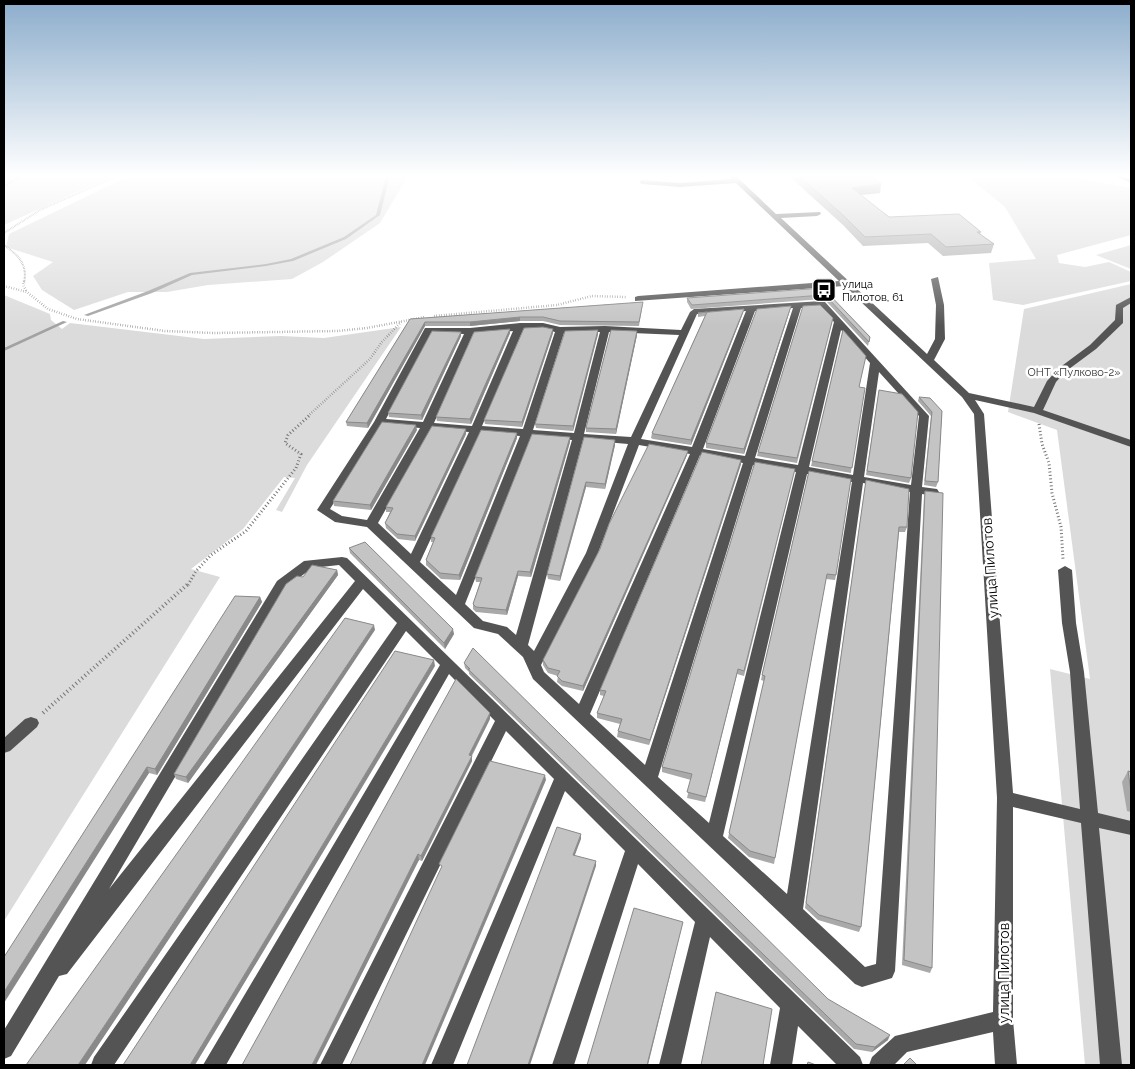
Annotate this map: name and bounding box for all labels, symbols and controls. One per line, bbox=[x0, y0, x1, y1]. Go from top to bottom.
bus stop icon: улица Пилотов, 61 bbox=[811, 277, 837, 303]
place label: улица Пилотов, 61 bbox=[842, 278, 904, 304]
park label: ОНТ «Пулково-2» bbox=[1028, 366, 1120, 379]
street label: улица Пилотов bbox=[979, 517, 1001, 619]
street label: улица Пилотов bbox=[996, 923, 1012, 1023]

